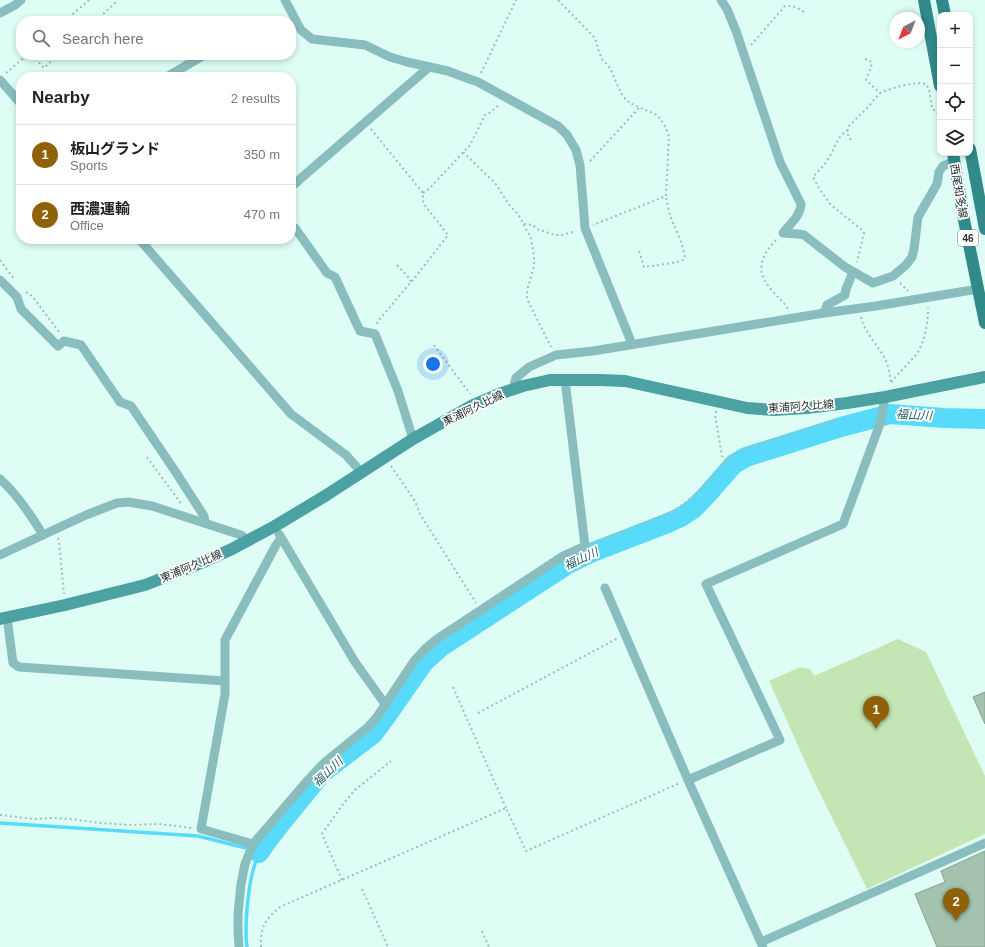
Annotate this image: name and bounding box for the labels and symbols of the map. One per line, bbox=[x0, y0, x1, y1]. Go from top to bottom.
north arrow bbox=[889, 12, 925, 48]
street label: 西尾知多線 bbox=[948, 163, 970, 219]
road number: 46 bbox=[958, 230, 978, 246]
your location bbox=[423, 354, 443, 374]
street label: 東浦阿久比線 bbox=[441, 388, 505, 428]
street label: 東浦阿久比線 bbox=[768, 398, 834, 414]
water label: 福山川 bbox=[896, 407, 934, 423]
water label: 福山川 bbox=[562, 544, 602, 573]
street label: 東浦阿久比線 bbox=[158, 548, 224, 584]
pin: 1 bbox=[863, 696, 889, 729]
water label: 福山川 bbox=[310, 753, 347, 790]
pin: 2 bbox=[943, 888, 969, 921]

